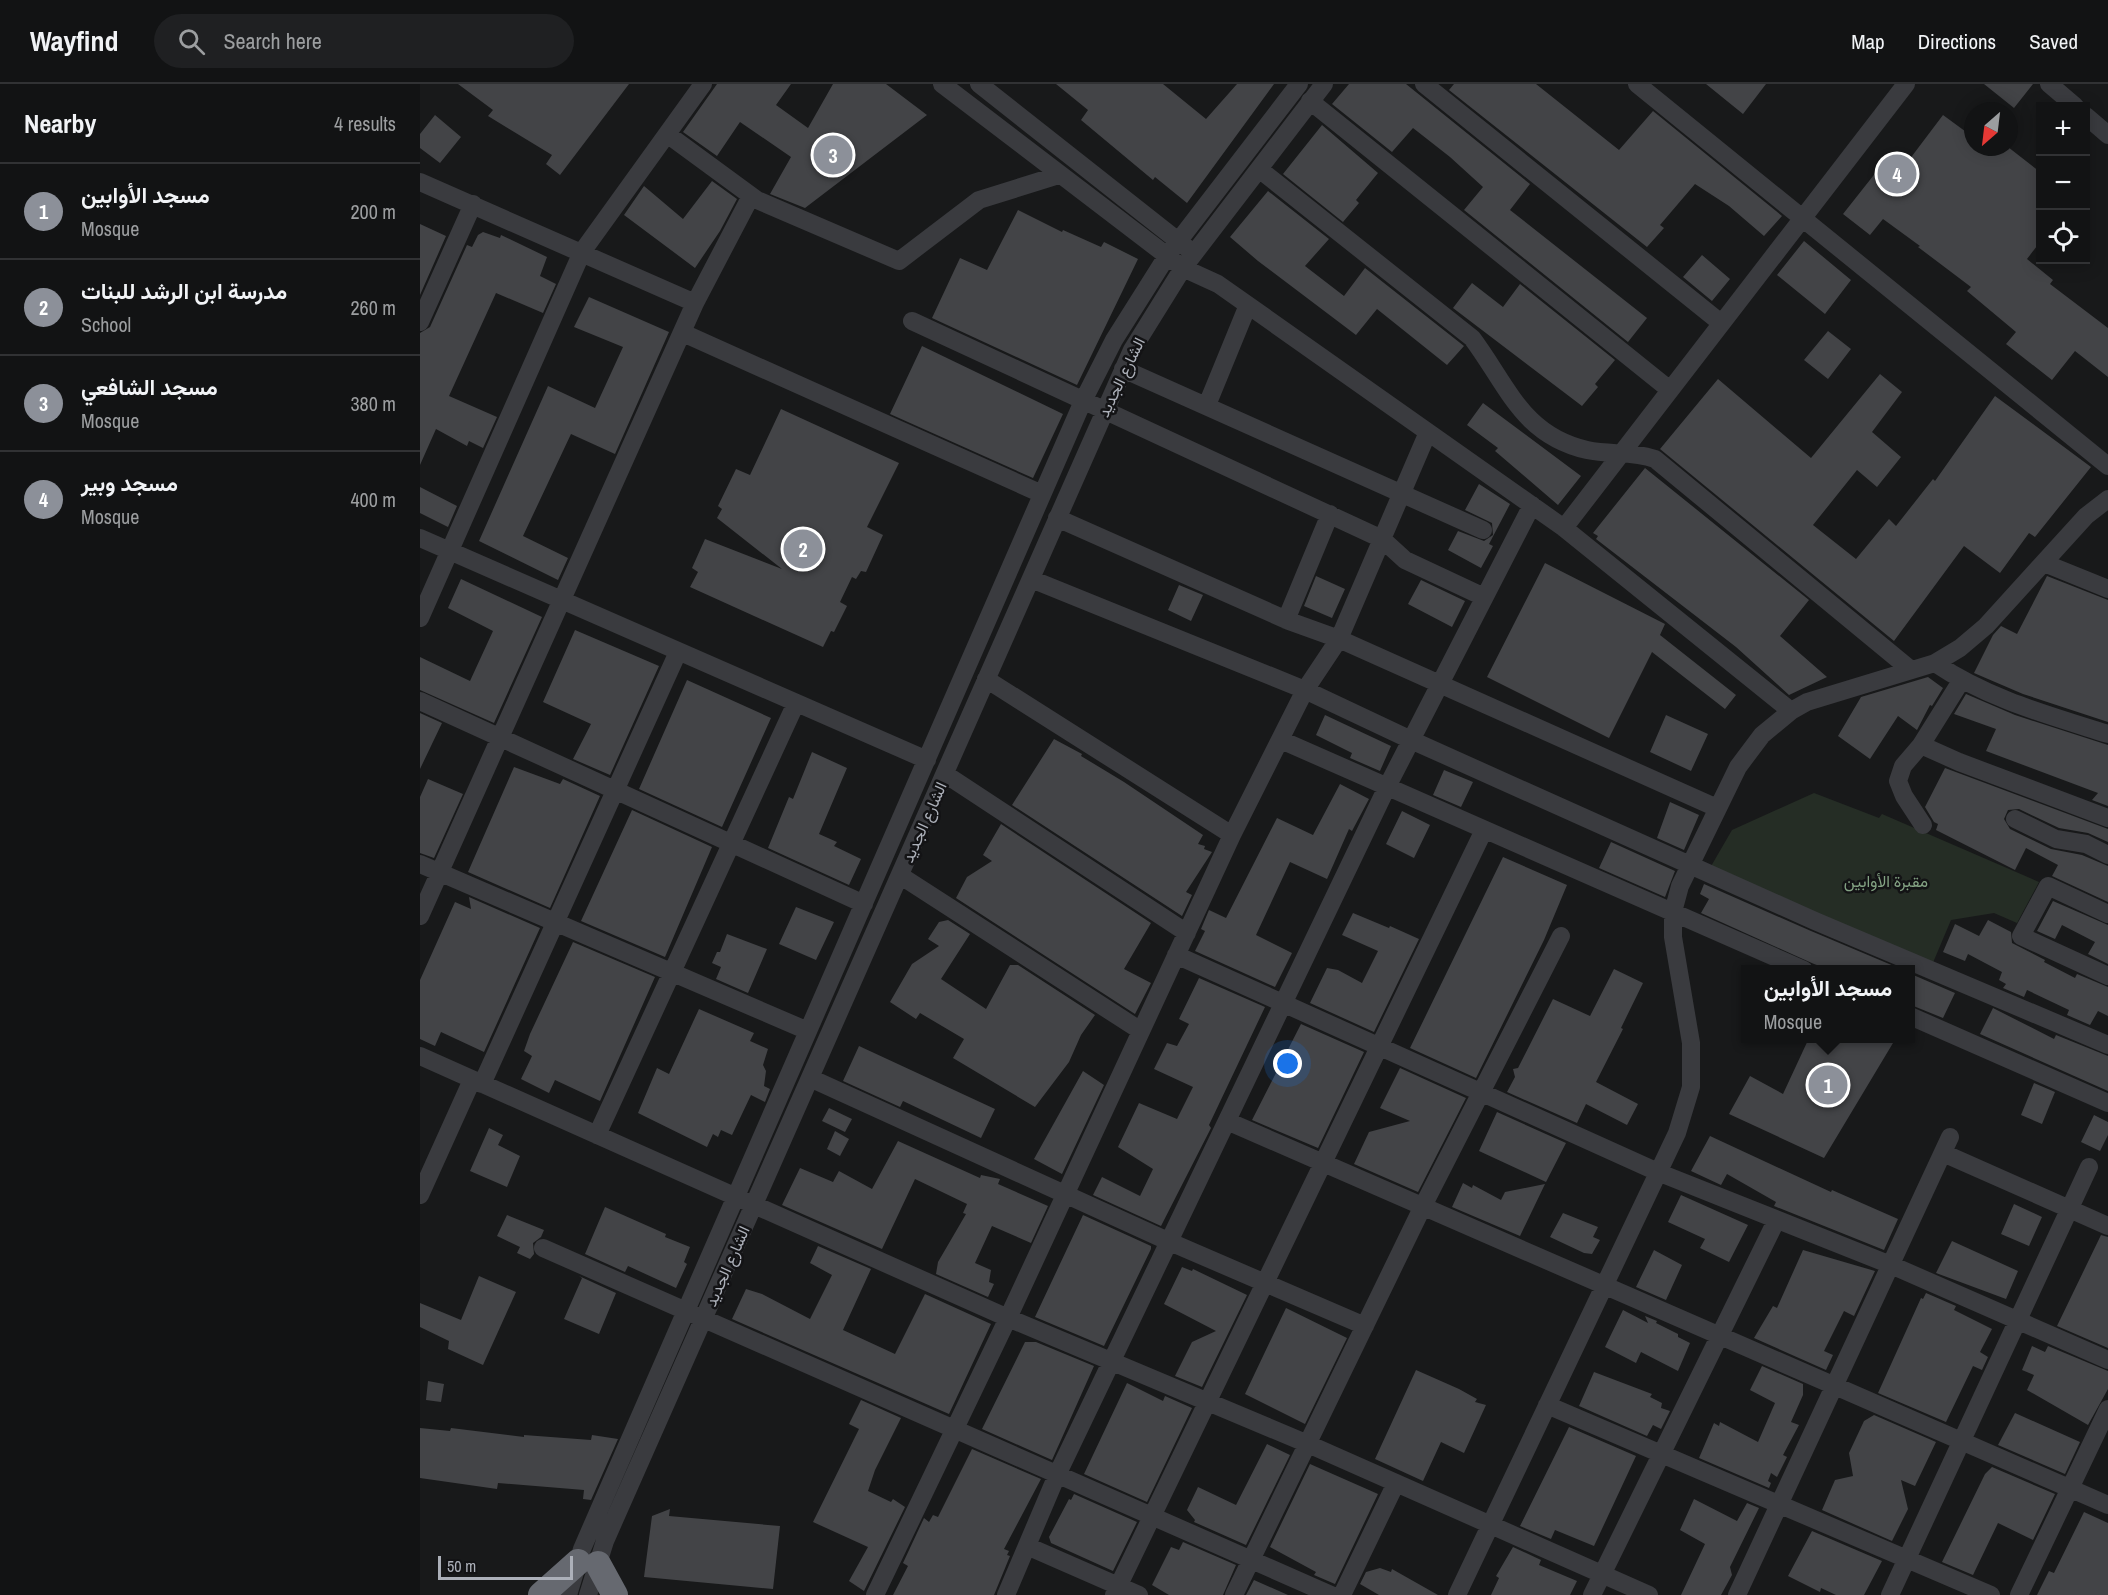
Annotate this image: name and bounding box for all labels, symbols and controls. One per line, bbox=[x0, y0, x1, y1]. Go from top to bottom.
search box bbox=[154, 14, 574, 68]
text: Wayfind bbox=[30, 22, 118, 60]
icon: search bbox=[175, 25, 208, 58]
text: Search here bbox=[223, 26, 322, 56]
text: Map bbox=[1851, 27, 1885, 56]
text: Directions bbox=[1918, 27, 1996, 56]
text: Saved bbox=[2029, 27, 2078, 56]
north arrow bbox=[1964, 102, 2018, 156]
map controls bbox=[2036, 102, 2090, 264]
button: + bbox=[2036, 102, 2090, 156]
text: Nearby bbox=[24, 106, 96, 141]
text: 4 results bbox=[334, 110, 396, 137]
pin: 3 bbox=[814, 132, 852, 178]
pin: 4 bbox=[1878, 152, 1916, 196]
button: − bbox=[2036, 156, 2090, 210]
text: مسجد الأوابين bbox=[81, 180, 210, 210]
text: 1 bbox=[39, 198, 48, 225]
text: 200 m bbox=[350, 198, 396, 225]
button: locate bbox=[2036, 210, 2090, 264]
text: Mosque bbox=[81, 215, 139, 242]
text: مدرسة ابن الرشد للبنات bbox=[81, 276, 287, 306]
text: 2 bbox=[39, 294, 48, 321]
text: 260 m bbox=[350, 294, 396, 321]
text: School bbox=[81, 311, 131, 338]
street label: الشارع الجديد bbox=[1092, 333, 1151, 421]
text: مسجد الشافعي bbox=[81, 372, 218, 402]
text: 3 bbox=[39, 390, 48, 417]
text: 380 m bbox=[350, 390, 396, 417]
text: Mosque bbox=[81, 407, 139, 434]
text: مسجد وبير bbox=[81, 468, 178, 498]
text: 4 bbox=[39, 486, 48, 513]
text: 400 m bbox=[350, 486, 396, 513]
text: Mosque bbox=[81, 503, 139, 530]
pin: 2 bbox=[784, 526, 823, 572]
street label: الشارع الجديد bbox=[896, 778, 953, 866]
park label: مقبرة الأوابين bbox=[1844, 870, 1928, 892]
popup bbox=[1741, 965, 1915, 1043]
text: مسجد الأوابين bbox=[1764, 973, 1892, 1003]
text: Mosque bbox=[1764, 1008, 1822, 1035]
your location bbox=[1273, 1049, 1302, 1078]
pin: 1 bbox=[1808, 1062, 1848, 1108]
street label: الشارع الجديد bbox=[699, 1222, 756, 1310]
scale bar bbox=[438, 1553, 573, 1580]
text: 50 m bbox=[447, 1555, 476, 1577]

